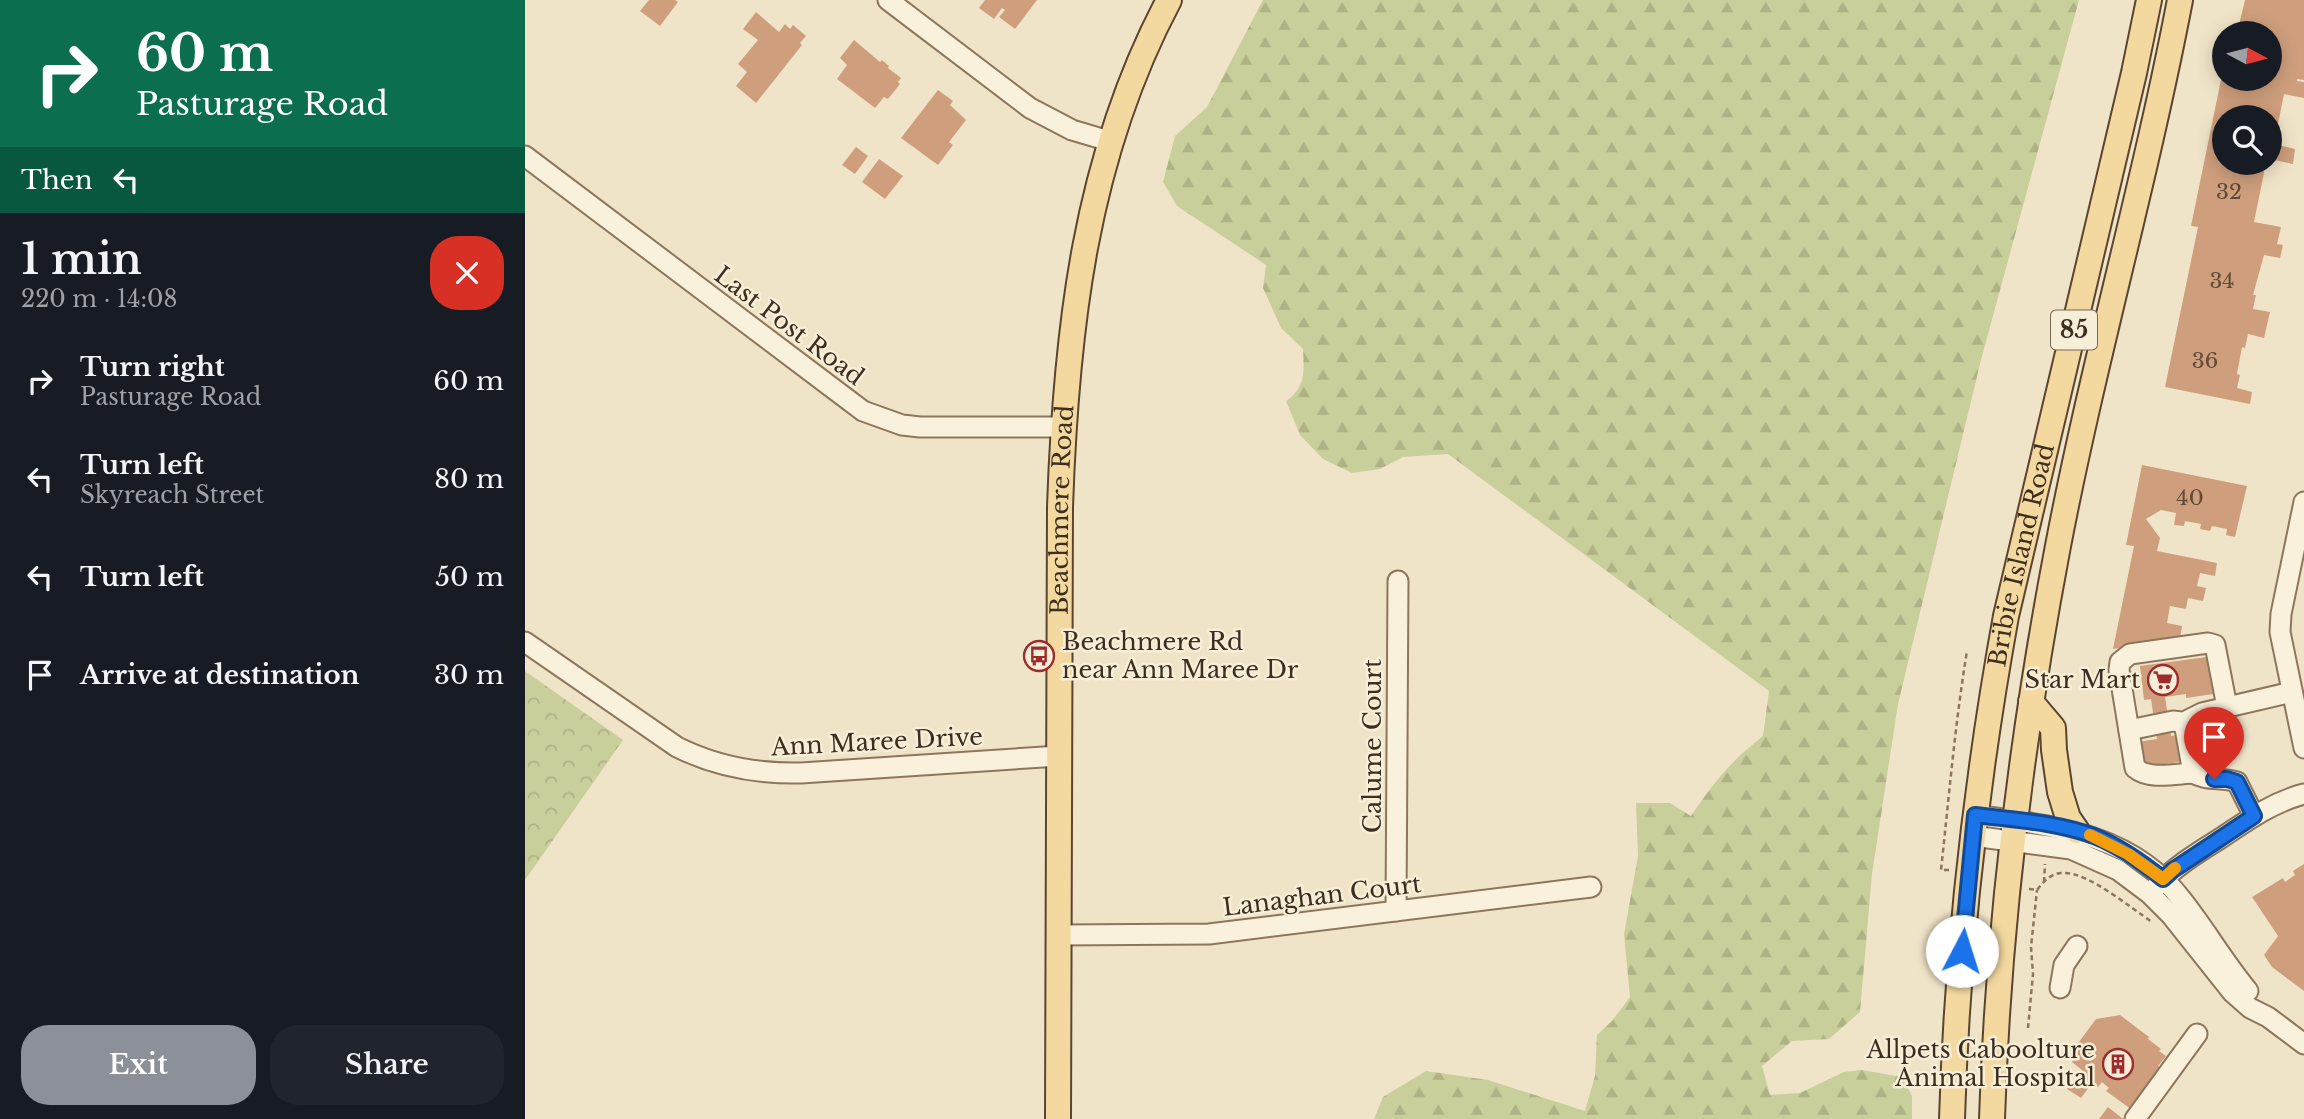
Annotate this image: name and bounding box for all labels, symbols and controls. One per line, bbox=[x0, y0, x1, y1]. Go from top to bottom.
north arrow bbox=[2212, 21, 2282, 91]
map controls bbox=[2212, 21, 2282, 175]
text: 60 m bbox=[136, 23, 273, 84]
icon: right bbox=[21, 28, 112, 119]
text: Pasturage Road bbox=[136, 84, 388, 124]
button: search bbox=[2212, 105, 2282, 175]
icon: left bbox=[107, 161, 145, 199]
text: Then bbox=[21, 164, 93, 196]
house number: 32 bbox=[2216, 179, 2242, 205]
text: 1 min bbox=[21, 233, 142, 285]
button: close bbox=[430, 236, 504, 310]
street label: Last Post Road bbox=[709, 260, 870, 391]
house number: 34 bbox=[2209, 268, 2235, 294]
text: 220 m · 14:08 bbox=[21, 285, 177, 313]
road number: 85 bbox=[2051, 310, 2097, 350]
house number: 36 bbox=[2192, 348, 2218, 374]
text: Turn right bbox=[80, 351, 225, 383]
icon: right bbox=[21, 362, 59, 400]
text: 60 m bbox=[433, 365, 504, 397]
text: Pasturage Road bbox=[80, 383, 261, 411]
street label: Beachmere Road bbox=[1045, 404, 1079, 615]
street label: Bribie Island Road bbox=[1982, 441, 2060, 669]
text: Turn left bbox=[80, 449, 204, 481]
icon: left bbox=[21, 460, 59, 498]
text: 80 m bbox=[434, 463, 504, 495]
text: Skyreach Street bbox=[80, 481, 264, 509]
house number: 40 bbox=[2176, 485, 2204, 511]
icon: left bbox=[21, 558, 59, 596]
text: Turn left bbox=[80, 561, 204, 593]
text: 50 m bbox=[435, 561, 504, 593]
place label: Beachmere Rd near Ann Maree Dr bbox=[1062, 627, 1299, 684]
bus stop icon: Beachmere Rd near Ann Maree Dr bbox=[1022, 639, 1056, 673]
icon: arrive bbox=[21, 656, 59, 694]
text: Arrive at destination bbox=[80, 659, 360, 691]
text: 30 m bbox=[434, 659, 504, 691]
street label: Calume Court bbox=[1358, 659, 1387, 833]
supermarket icon: Star Mart bbox=[2146, 663, 2180, 697]
place label: Star Mart bbox=[2025, 665, 2140, 694]
pin bbox=[2184, 707, 2244, 779]
icon: arrive bbox=[2195, 718, 2233, 756]
street label: Ann Maree Drive bbox=[769, 721, 984, 762]
street label: Lanaghan Court bbox=[1221, 869, 1423, 922]
position arrow bbox=[1925, 914, 1999, 988]
button: Exit bbox=[21, 1025, 256, 1105]
button: Share bbox=[270, 1025, 504, 1105]
place label: Allpets Caboolture Animal Hospital bbox=[1865, 1035, 2095, 1092]
building icon: Allpets Caboolture Animal Hospital bbox=[2101, 1047, 2135, 1081]

